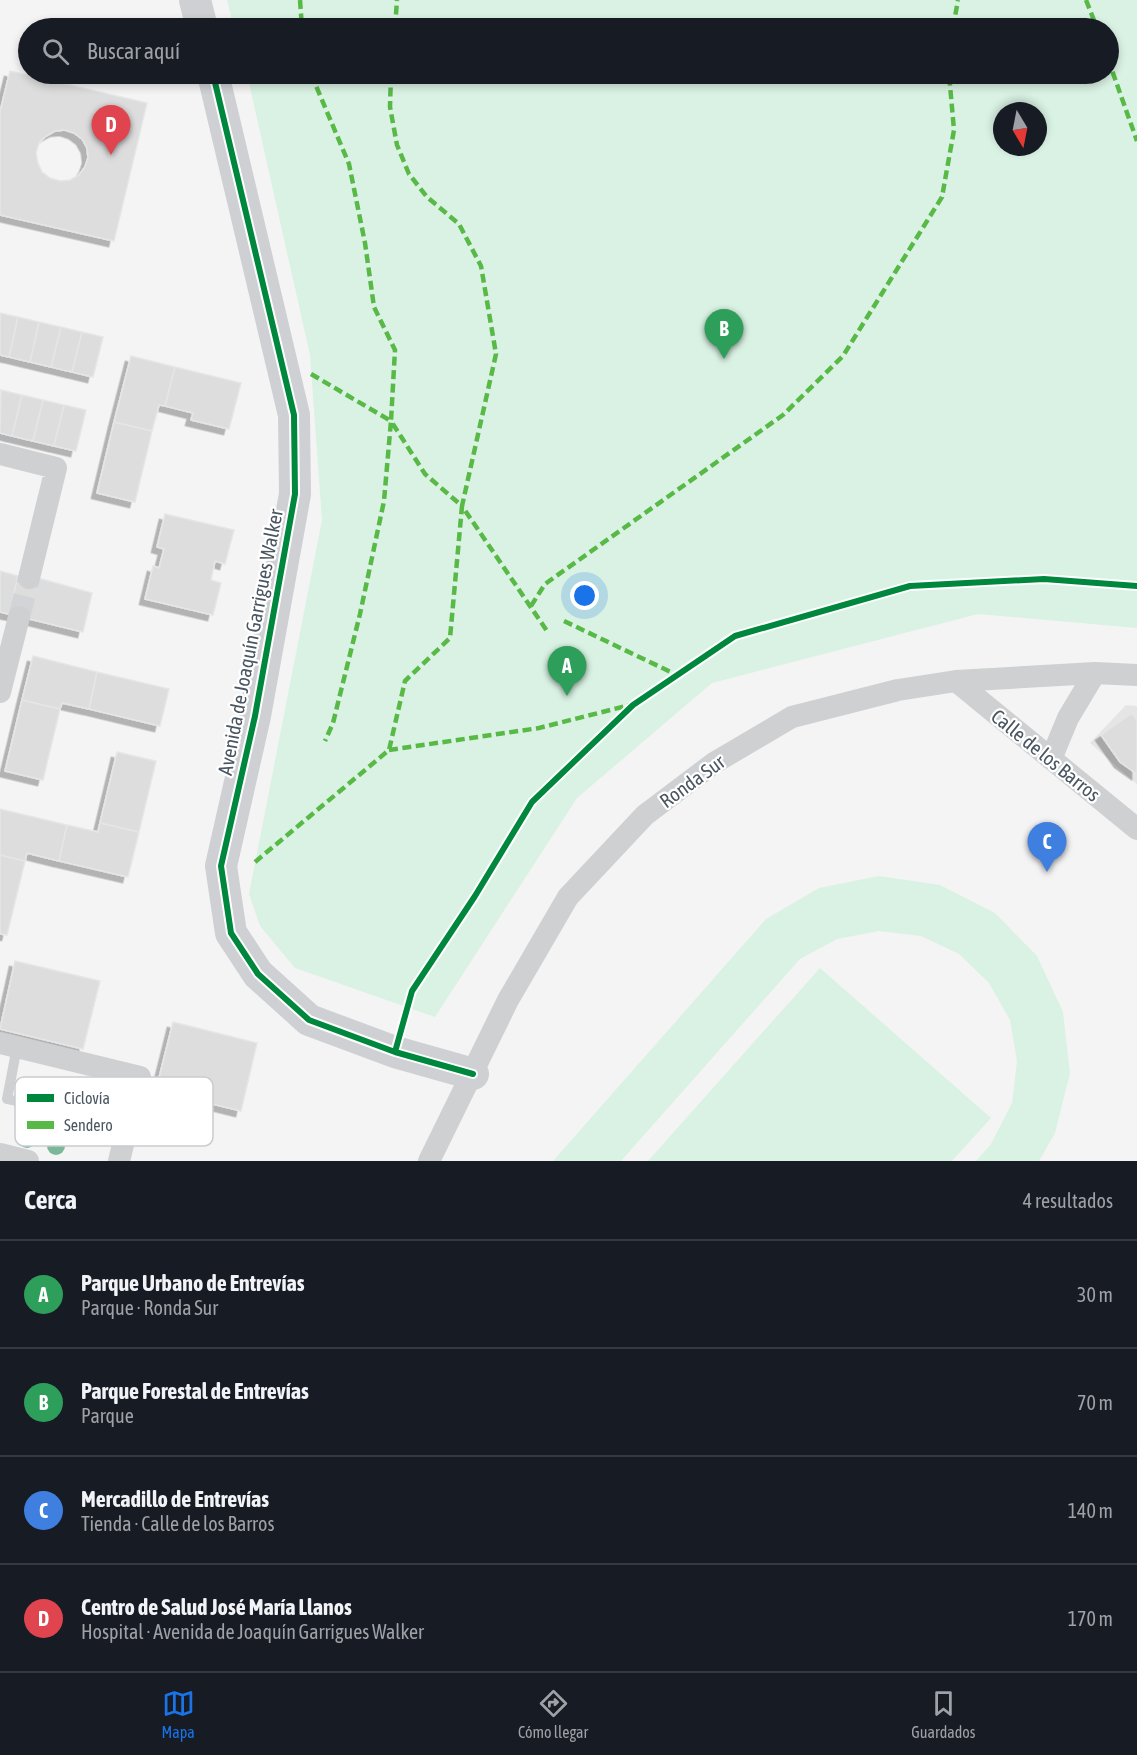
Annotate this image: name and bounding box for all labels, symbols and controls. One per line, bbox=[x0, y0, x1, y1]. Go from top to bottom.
search box bbox=[18, 18, 1119, 84]
icon: search bbox=[39, 35, 72, 68]
text: Buscar aquí bbox=[87, 38, 180, 64]
north arrow bbox=[993, 102, 1047, 156]
pin: D bbox=[92, 106, 130, 155]
pin: B bbox=[704, 310, 744, 359]
street label: Avenida de Joaquín Garrigues Walker bbox=[213, 506, 287, 777]
your location bbox=[570, 581, 599, 610]
pin: A bbox=[548, 646, 586, 696]
street label: Calle de los Barros bbox=[987, 704, 1105, 806]
street label: Ronda Sur bbox=[655, 749, 730, 812]
pin: C bbox=[1028, 822, 1066, 872]
legend bbox=[15, 1077, 213, 1146]
text: Ciclovía bbox=[64, 1089, 110, 1107]
text: Sendero bbox=[64, 1116, 113, 1134]
text: Cerca bbox=[24, 1185, 77, 1215]
text: 4 resultados bbox=[1023, 1189, 1113, 1212]
text: Parque Urbano de Entrevías bbox=[81, 1270, 304, 1296]
text: A bbox=[39, 1283, 48, 1306]
text: 30 m bbox=[1077, 1283, 1113, 1306]
text: Parque · Ronda Sur bbox=[81, 1296, 218, 1319]
text: Parque Forestal de Entrevías bbox=[81, 1378, 309, 1404]
text: B bbox=[39, 1391, 48, 1414]
text: 70 m bbox=[1077, 1391, 1113, 1414]
text: Parque bbox=[81, 1404, 134, 1427]
text: Mercadillo de Entrevías bbox=[81, 1486, 269, 1512]
text: C bbox=[39, 1499, 48, 1522]
text: 140 m bbox=[1068, 1499, 1113, 1522]
text: Tienda · Calle de los Barros bbox=[81, 1512, 274, 1535]
text: Centro de Salud José María Llanos bbox=[81, 1594, 352, 1620]
text: D bbox=[38, 1607, 49, 1630]
text: 170 m bbox=[1068, 1607, 1113, 1630]
text: Hospital · Avenida de Joaquín Garrigues Walker bbox=[81, 1620, 424, 1643]
tab: Mapa bbox=[162, 1687, 195, 1741]
tab: Cómo llegar bbox=[518, 1687, 588, 1741]
tab: Guardados bbox=[911, 1687, 975, 1741]

